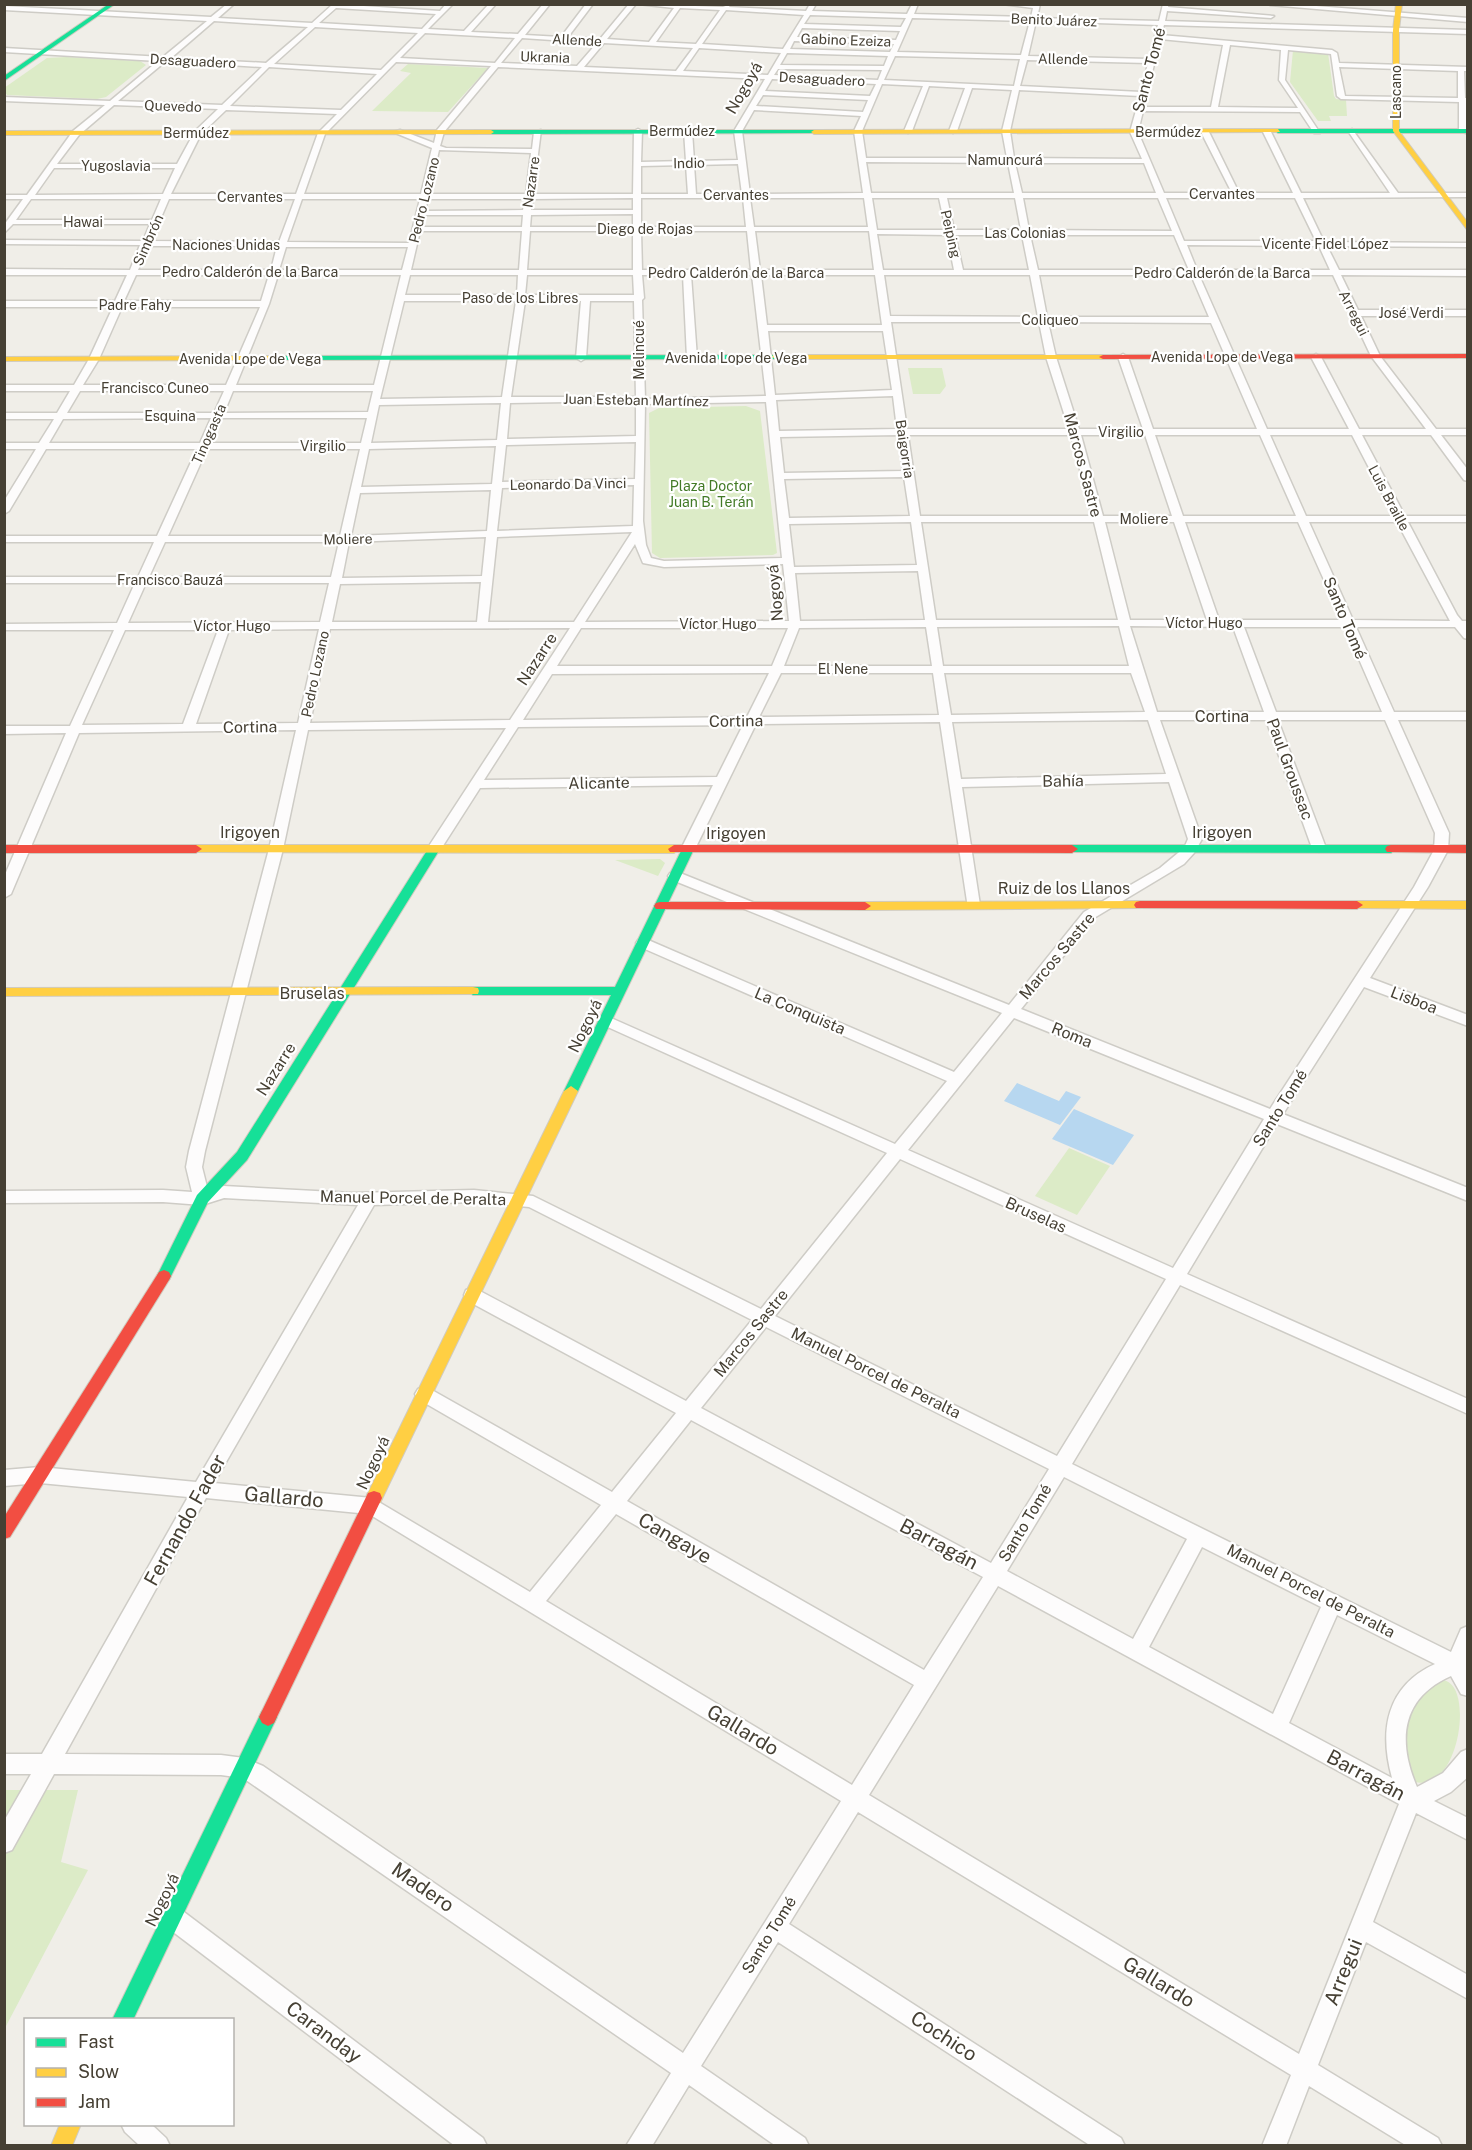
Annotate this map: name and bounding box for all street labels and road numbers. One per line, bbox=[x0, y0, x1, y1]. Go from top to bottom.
street label: Benito Juárez bbox=[1010, 10, 1098, 30]
street label: Santo Tomé bbox=[1128, 25, 1170, 115]
street label: Gabino Ezeiza bbox=[800, 30, 892, 50]
street label: Allende bbox=[552, 31, 603, 49]
street label: Ukrania bbox=[520, 48, 570, 66]
street label: Desaguadero bbox=[149, 51, 237, 71]
street label: Allende bbox=[1038, 51, 1088, 67]
street label: Nogoyá bbox=[722, 59, 766, 117]
street label: Lascano bbox=[1388, 65, 1404, 119]
street label: Desaguadero bbox=[778, 69, 866, 89]
street label: Quevedo bbox=[144, 97, 202, 115]
street label: Bermúdez bbox=[649, 123, 715, 139]
street label: Bermúdez bbox=[1135, 124, 1201, 140]
street label: Bermúdez bbox=[163, 125, 229, 141]
street label: Namuncurá bbox=[967, 152, 1043, 168]
street label: Pedro Lozano bbox=[406, 155, 442, 245]
street label: Nazarre bbox=[519, 155, 543, 209]
street label: Indio bbox=[673, 155, 705, 171]
street label: Yugoslavia bbox=[81, 158, 151, 174]
street label: Cervantes bbox=[1189, 186, 1255, 202]
street label: Cervantes bbox=[703, 187, 769, 203]
street label: Cervantes bbox=[217, 189, 283, 205]
street label: Peiping bbox=[938, 208, 964, 260]
street label: Simbrón bbox=[130, 212, 166, 268]
street label: Hawai bbox=[63, 214, 103, 230]
street label: Diego de Rojas bbox=[597, 221, 693, 237]
street label: Las Colonias bbox=[984, 225, 1066, 241]
street label: Vicente Fidel López bbox=[1262, 236, 1389, 252]
street label: Naciones Unidas bbox=[172, 237, 280, 253]
street label: Pedro Calderón de la Barca bbox=[162, 264, 338, 280]
street label: Pedro Calderón de la Barca bbox=[648, 265, 824, 281]
street label: Pedro Calderón de la Barca bbox=[1134, 265, 1310, 281]
street label: Arregui bbox=[1336, 288, 1372, 338]
street label: Paso de los Libres bbox=[462, 290, 578, 306]
street label: Padre Fahy bbox=[99, 297, 172, 313]
street label: José Verdi bbox=[1378, 305, 1444, 321]
street label: Coliqueo bbox=[1021, 312, 1079, 328]
street label: Melincué bbox=[631, 320, 647, 380]
street label: Avenida Lope de Vega bbox=[1151, 349, 1293, 365]
street label: Avenida Lope de Vega bbox=[665, 350, 807, 366]
street label: Avenida Lope de Vega bbox=[179, 351, 321, 367]
street label: Francisco Cuneo bbox=[101, 380, 209, 396]
street label: Juan Esteban Martínez bbox=[563, 391, 709, 409]
street label: Tinogasta bbox=[189, 401, 229, 467]
street label: Esquina bbox=[144, 408, 196, 424]
street label: Marcos Sastre bbox=[1060, 411, 1106, 519]
street label: Baigorria bbox=[892, 419, 918, 479]
street label: Virgilio bbox=[1098, 424, 1144, 440]
street label: Virgilio bbox=[300, 438, 346, 454]
street label: Luis Braille bbox=[1365, 462, 1413, 534]
street label: Leonardo Da Vinci bbox=[509, 475, 627, 493]
street label: Moliere bbox=[1119, 511, 1169, 527]
street label: Moliere bbox=[323, 531, 373, 547]
street label: Nogoyá bbox=[763, 564, 787, 622]
street label: Francisco Bauzá bbox=[117, 572, 223, 588]
street label: Santo Tomé bbox=[1319, 574, 1371, 662]
street label: Víctor Hugo bbox=[1165, 615, 1243, 631]
street label: Víctor Hugo bbox=[679, 616, 757, 632]
street label: Víctor Hugo bbox=[193, 618, 271, 634]
street label: Pedro Lozano bbox=[298, 629, 332, 719]
street label: Nazarre bbox=[513, 629, 561, 689]
street label: El Nene bbox=[818, 661, 868, 677]
street label: Cortina bbox=[1195, 707, 1249, 726]
street label: Cortina bbox=[709, 711, 763, 731]
street label: Paul Groussac bbox=[1263, 716, 1317, 822]
street label: Cortina bbox=[223, 717, 277, 737]
street label: Bahía bbox=[1042, 771, 1084, 791]
street label: Alicante bbox=[568, 773, 630, 793]
street label: Irigoyen bbox=[220, 823, 280, 842]
street label: Irigoyen bbox=[1192, 823, 1252, 842]
street label: Irigoyen bbox=[706, 824, 766, 843]
street label: Ruiz de los Llanos bbox=[998, 879, 1130, 898]
street label: Marcos Sastre bbox=[1015, 909, 1099, 1003]
street label: Lisboa bbox=[1388, 982, 1440, 1018]
street label: La Conquista bbox=[752, 983, 848, 1039]
street label: Bruselas bbox=[279, 984, 345, 1003]
street label: Nogoyá bbox=[564, 996, 606, 1056]
street label: Roma bbox=[1049, 1018, 1095, 1052]
street label: Nazarre bbox=[252, 1039, 300, 1099]
street label: Santo Tomé bbox=[1249, 1066, 1311, 1150]
street label: Manuel Porcel de Peralta bbox=[320, 1187, 506, 1209]
street label: Bruselas bbox=[1002, 1193, 1070, 1237]
street label: Marcos Sastre bbox=[710, 1285, 792, 1381]
street label: Manuel Porcel de Peralta bbox=[788, 1324, 964, 1422]
street label: Nogoyá bbox=[352, 1433, 394, 1493]
street label: Fernando Fader bbox=[139, 1450, 231, 1590]
street label: Santo Tomé bbox=[994, 1481, 1056, 1565]
street label: Gallardo bbox=[243, 1482, 325, 1512]
street label: Cangaye bbox=[634, 1507, 716, 1569]
street label: Barragán bbox=[896, 1513, 982, 1575]
street label: Manuel Porcel de Peralta bbox=[1224, 1540, 1398, 1642]
street label: Gallardo bbox=[703, 1699, 783, 1761]
street label: Barragán bbox=[1323, 1744, 1409, 1806]
street label: Madero bbox=[387, 1857, 459, 1917]
street label: Nogoyá bbox=[141, 1870, 183, 1930]
street label: Santo Tomé bbox=[738, 1893, 800, 1977]
street label: Arregui bbox=[1319, 1935, 1367, 2009]
street label: Gallardo bbox=[1119, 1951, 1199, 2013]
street label: Caranday bbox=[282, 1996, 367, 2068]
street label: Cochico bbox=[906, 2006, 982, 2066]

